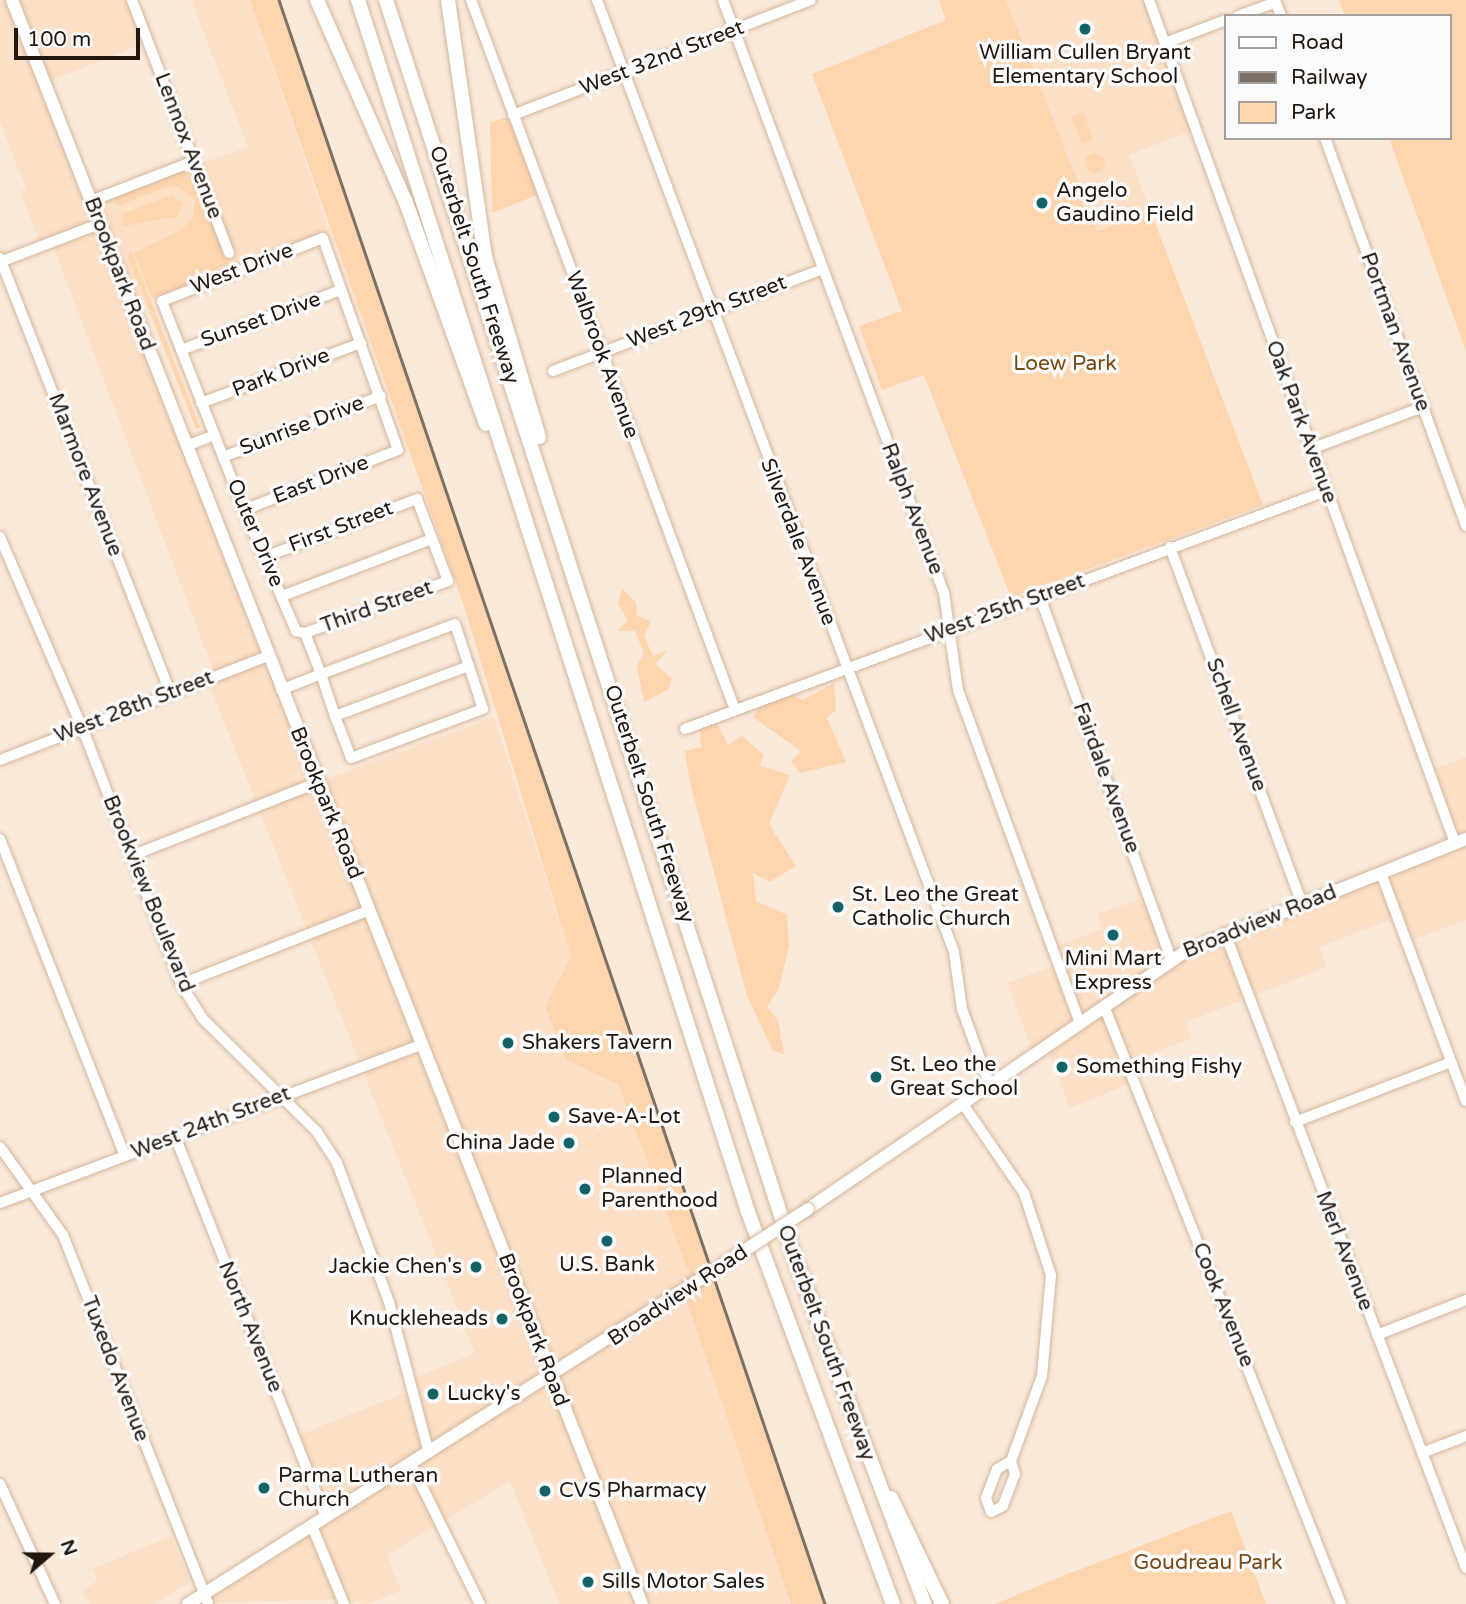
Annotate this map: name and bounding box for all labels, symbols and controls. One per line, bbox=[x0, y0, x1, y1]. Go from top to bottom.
scale bar bbox=[18, 14, 144, 58]
legend bbox=[1224, 14, 1452, 140]
street label: West 32nd Street bbox=[576, 15, 748, 101]
marker: William Cullen Bryant Elementary School bbox=[1077, 21, 1093, 37]
text: 100 m bbox=[27, 27, 91, 52]
text: Road bbox=[1291, 30, 1344, 55]
place label: William Cullen Bryant Elementary School bbox=[979, 40, 1191, 90]
text: Railway bbox=[1291, 65, 1368, 90]
street label: Lennox Avenue bbox=[149, 70, 227, 222]
text: Park bbox=[1291, 100, 1336, 125]
street label: Outerbelt South Freeway bbox=[424, 143, 524, 387]
place label: Angelo Gaudino Field bbox=[1056, 178, 1194, 228]
street label: Brookpark Road bbox=[78, 194, 160, 354]
marker: Angelo Gaudino Field bbox=[1034, 195, 1050, 211]
street label: West Drive bbox=[187, 238, 297, 300]
street label: Portman Avenue bbox=[1355, 249, 1435, 415]
street label: Walbrook Avenue bbox=[560, 268, 644, 442]
street label: West 29th Street bbox=[624, 270, 790, 354]
street label: Sunset Drive bbox=[198, 287, 324, 353]
street label: Oak Park Avenue bbox=[1260, 337, 1342, 507]
street label: Park Drive bbox=[229, 343, 333, 403]
park label: Loew Park bbox=[1013, 351, 1117, 377]
street label: Marmore Avenue bbox=[42, 390, 128, 560]
street label: Sunrise Drive bbox=[236, 391, 368, 461]
street label: Ralph Avenue bbox=[875, 440, 949, 578]
street label: East Drive bbox=[270, 450, 372, 510]
street label: Silverdale Avenue bbox=[755, 455, 841, 629]
street label: Outer Drive bbox=[221, 475, 289, 591]
street label: First Street bbox=[285, 496, 397, 558]
street label: West 25th Street bbox=[922, 568, 1088, 650]
street label: Third Street bbox=[318, 575, 436, 639]
street label: Schell Avenue bbox=[1200, 655, 1272, 795]
street label: West 28th Street bbox=[51, 665, 217, 749]
street label: Outerbelt South Freeway bbox=[599, 682, 699, 926]
street label: Fairdale Avenue bbox=[1067, 699, 1145, 857]
street label: Brookpark Road bbox=[284, 723, 368, 883]
street label: Brookview Boulevard bbox=[97, 792, 199, 996]
street label: Broadview Road bbox=[1180, 880, 1340, 964]
place label: St. Leo the Great Catholic Church bbox=[852, 882, 1019, 932]
marker: St. Leo the Great Catholic Church bbox=[830, 899, 846, 915]
marker: Mini Mart Express bbox=[1105, 927, 1121, 943]
place label: Mini Mart Express bbox=[1065, 946, 1161, 996]
place label: Shakers Tavern bbox=[522, 1030, 673, 1056]
marker: Shakers Tavern bbox=[500, 1035, 516, 1051]
place label: St. Leo the Great School bbox=[890, 1052, 1018, 1102]
place label: Something Fishy bbox=[1076, 1054, 1242, 1080]
marker: Something Fishy bbox=[1054, 1059, 1070, 1075]
marker: St. Leo the Great School bbox=[868, 1069, 884, 1085]
street label: West 24th Street bbox=[128, 1081, 294, 1165]
place label: Save-A-Lot bbox=[568, 1104, 680, 1130]
marker: Save-A-Lot bbox=[546, 1109, 562, 1125]
place label: China Jade bbox=[446, 1130, 555, 1156]
marker: China Jade bbox=[561, 1135, 577, 1151]
place label: Planned Parenthood bbox=[601, 1164, 718, 1214]
marker: Planned Parenthood bbox=[575, 1179, 595, 1199]
street label: Merl Avenue bbox=[1310, 1188, 1378, 1314]
street label: Outerbelt South Freeway bbox=[772, 1222, 880, 1464]
marker: U.S. Bank bbox=[599, 1233, 615, 1249]
street label: Cook Avenue bbox=[1187, 1239, 1259, 1371]
street label: Broadview Road bbox=[603, 1240, 753, 1352]
street label: Brookpark Road bbox=[492, 1250, 574, 1410]
place label: U.S. Bank bbox=[559, 1252, 655, 1278]
place label: Jackie Chen's bbox=[328, 1254, 462, 1280]
street label: North Avenue bbox=[212, 1258, 288, 1396]
marker: Jackie Chen's bbox=[468, 1259, 484, 1275]
street label: Tuxedo Avenue bbox=[76, 1293, 154, 1445]
place label: Knuckleheads bbox=[349, 1306, 488, 1332]
marker: Knuckleheads bbox=[494, 1311, 510, 1327]
place label: Lucky's bbox=[447, 1381, 521, 1407]
marker: Lucky's bbox=[425, 1386, 441, 1402]
place label: Parma Lutheran Church bbox=[278, 1463, 438, 1513]
place label: CVS Pharmacy bbox=[559, 1478, 707, 1504]
marker: Parma Lutheran Church bbox=[256, 1480, 272, 1496]
marker: CVS Pharmacy bbox=[537, 1483, 553, 1499]
north arrow bbox=[14, 1520, 84, 1590]
text: N bbox=[56, 1537, 82, 1559]
park label: Goudreau Park bbox=[1133, 1550, 1283, 1576]
place label: Sills Motor Sales bbox=[602, 1569, 765, 1595]
marker: Sills Motor Sales bbox=[580, 1574, 596, 1590]

